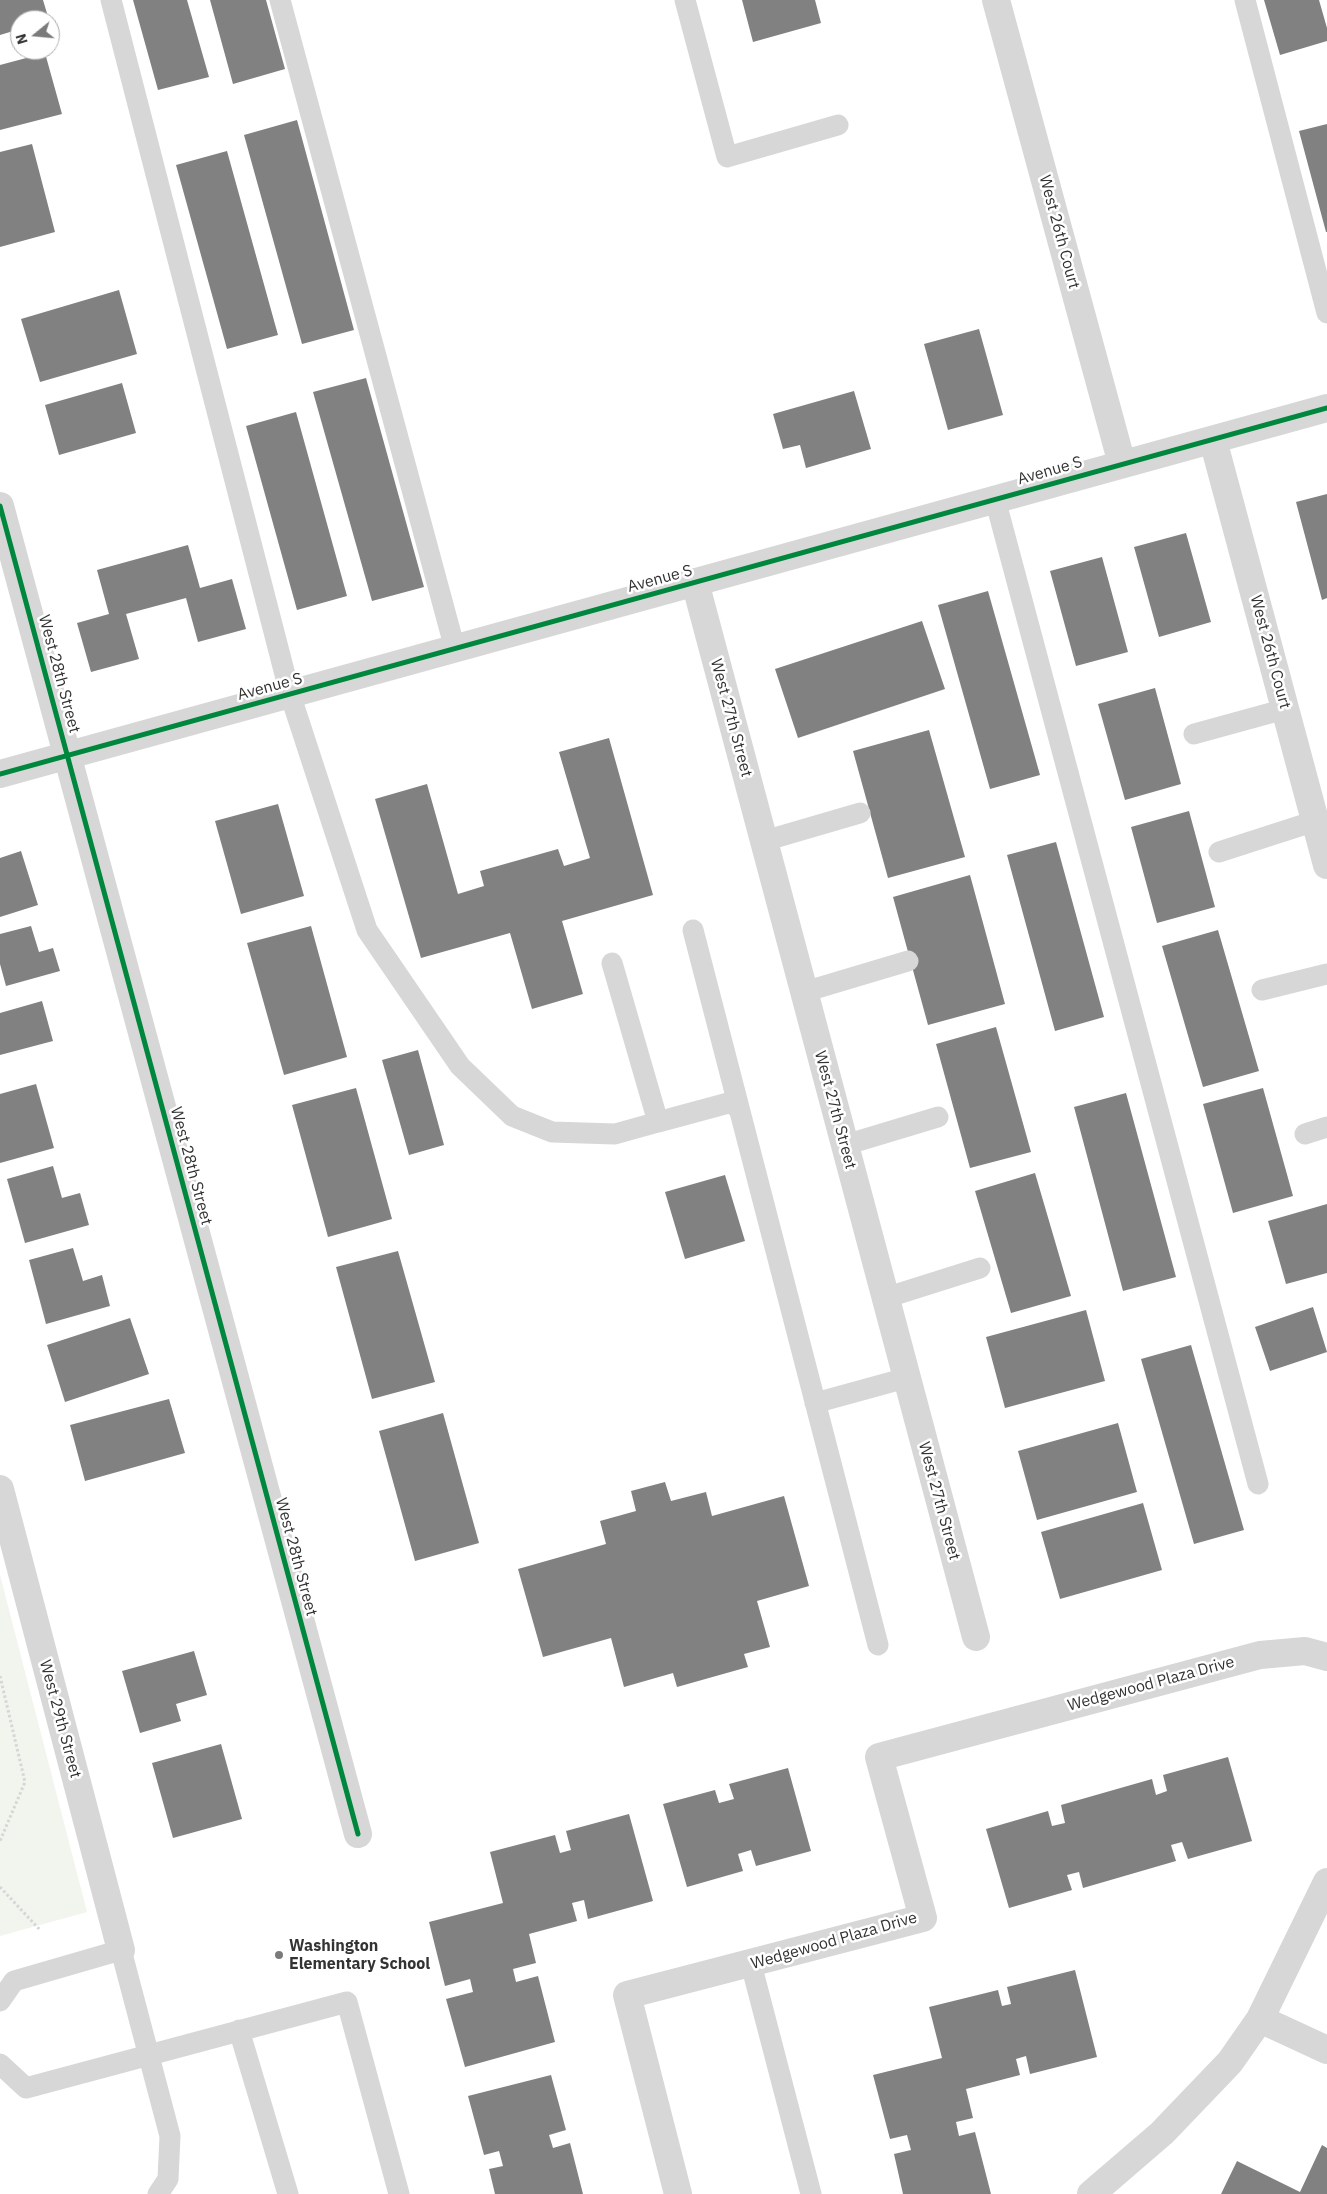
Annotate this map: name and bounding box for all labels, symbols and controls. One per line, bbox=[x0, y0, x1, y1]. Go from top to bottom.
north arrow bbox=[10, 10, 60, 60]
text: N bbox=[12, 32, 32, 47]
street label: West 26th Court bbox=[1035, 173, 1083, 291]
street label: Avenue S bbox=[1015, 453, 1085, 489]
street label: Avenue S bbox=[625, 561, 695, 597]
street label: West 26th Court bbox=[1246, 593, 1294, 711]
street label: West 28th Street bbox=[34, 613, 84, 735]
street label: West 27th Street bbox=[706, 657, 756, 779]
street label: Avenue S bbox=[235, 669, 305, 705]
street label: West 27th Street bbox=[810, 1049, 860, 1171]
street label: West 28th Street bbox=[166, 1105, 216, 1227]
street label: West 27th Street bbox=[914, 1440, 964, 1562]
street label: West 28th Street bbox=[271, 1496, 321, 1618]
street label: Wedgewood Plaza Drive bbox=[1066, 1652, 1236, 1716]
street label: West 29th Street bbox=[35, 1658, 85, 1780]
street label: Wedgewood Plaza Drive bbox=[749, 1908, 919, 1974]
place label: Washington Elementary School bbox=[289, 1936, 430, 1974]
marker: Washington Elementary School bbox=[273, 1949, 285, 1961]

